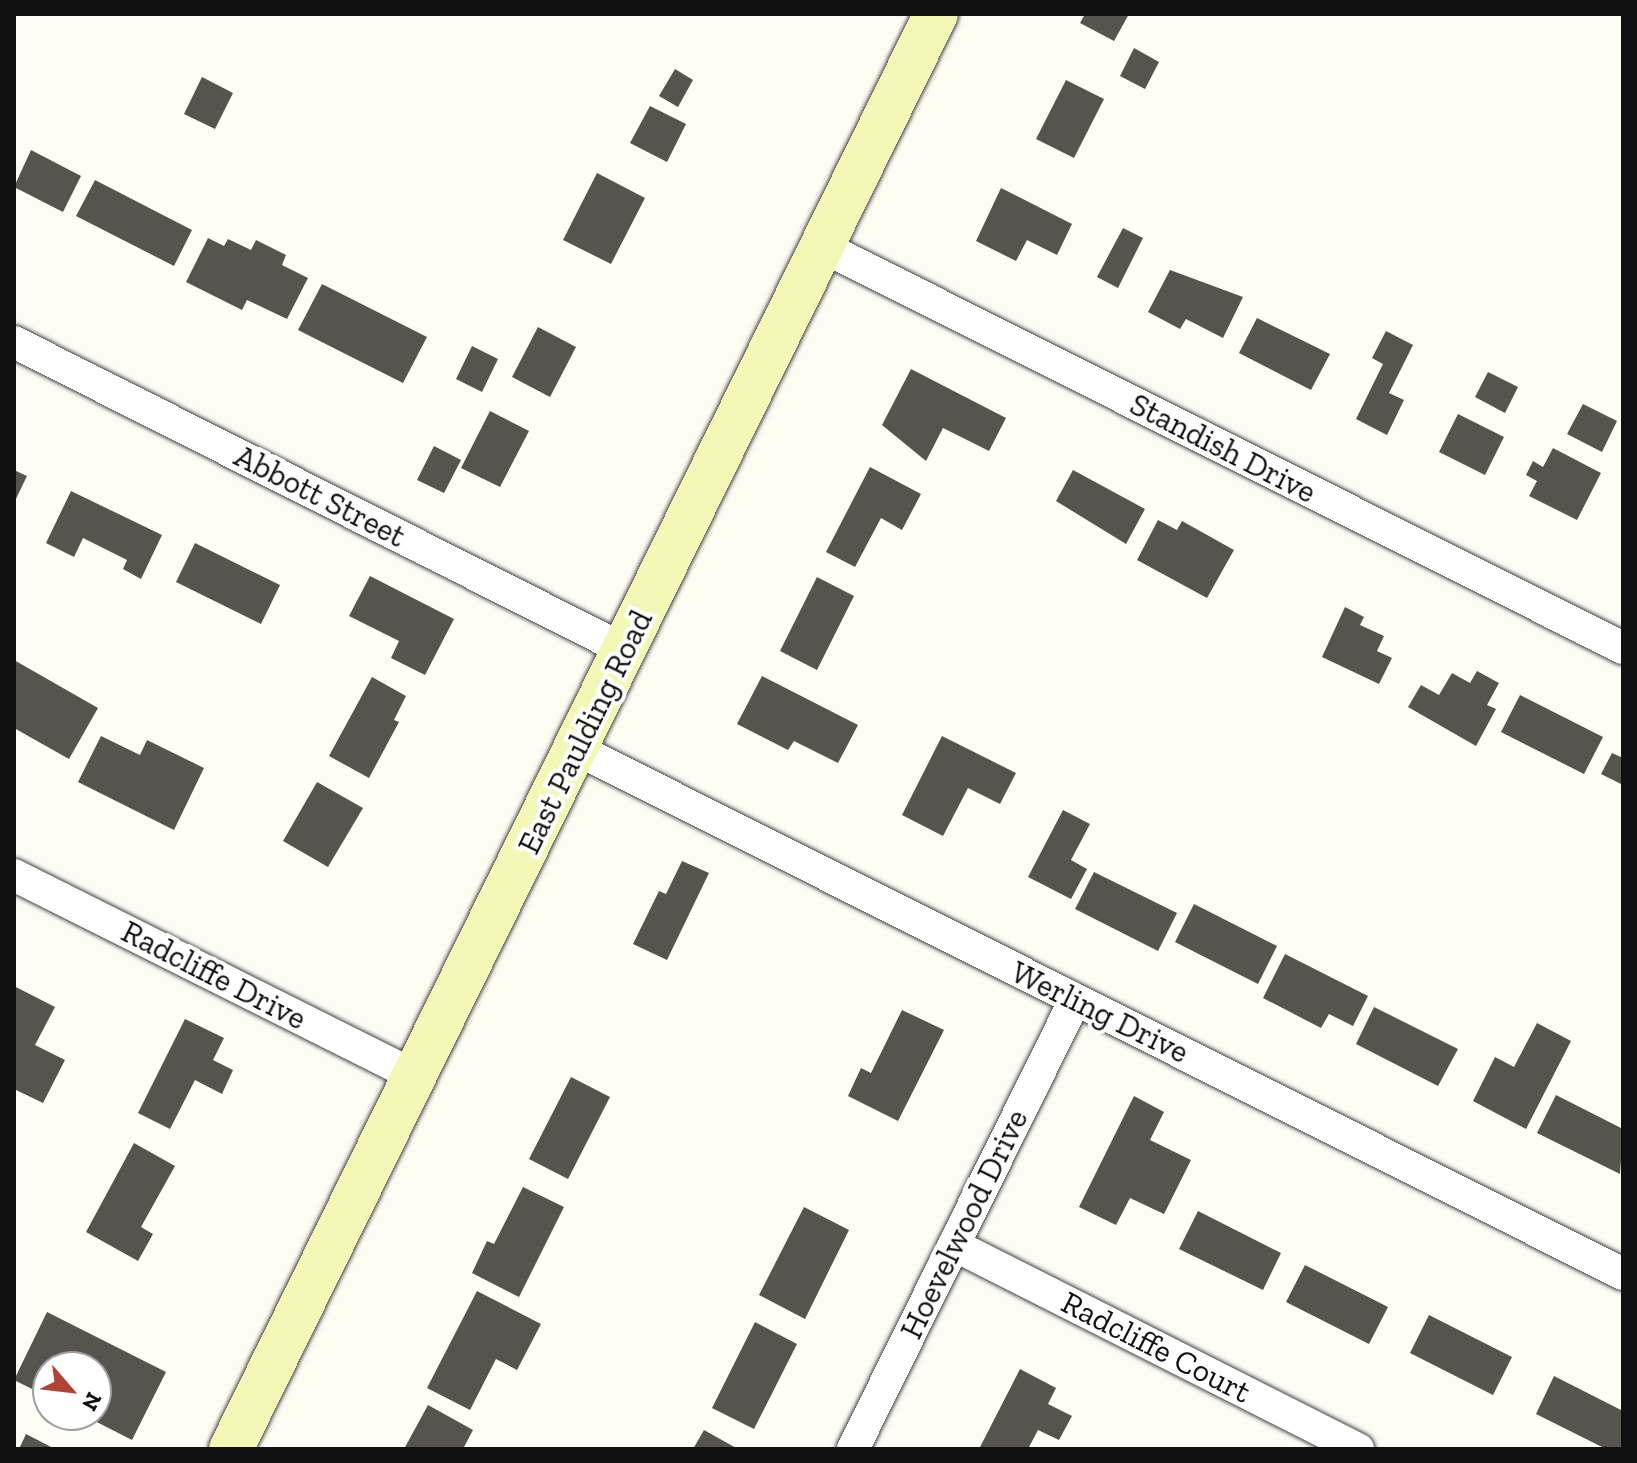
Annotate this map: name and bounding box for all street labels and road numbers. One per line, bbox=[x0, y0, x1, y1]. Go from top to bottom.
street label: Standish Drive bbox=[1124, 385, 1322, 511]
street label: Abbott Street bbox=[228, 437, 412, 555]
street label: East Paulding Road bbox=[509, 604, 661, 860]
street label: Radcliffe Drive bbox=[115, 912, 313, 1038]
street label: Werling Drive bbox=[1005, 953, 1195, 1071]
street label: Hoevelwood Drive bbox=[892, 1103, 1036, 1345]
street label: Radcliffe Court bbox=[1055, 1283, 1257, 1411]

